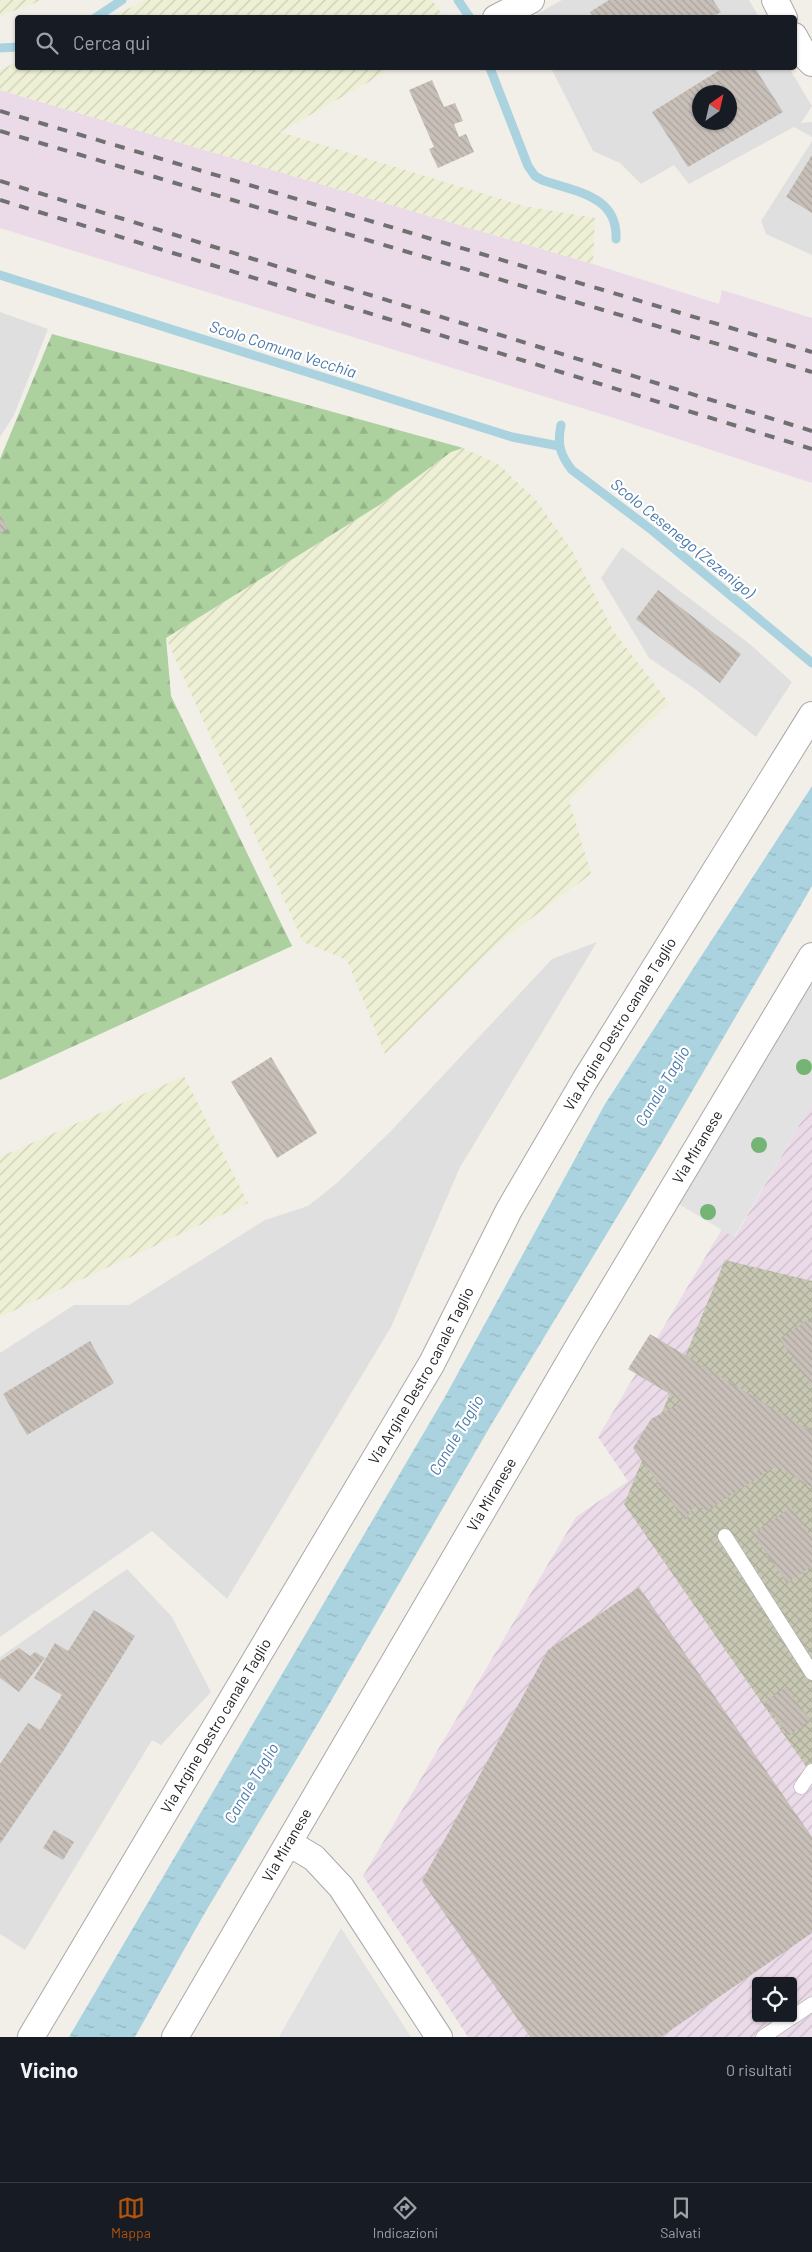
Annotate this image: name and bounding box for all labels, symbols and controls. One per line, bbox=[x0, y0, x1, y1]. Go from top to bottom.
search box bbox=[15, 15, 797, 70]
icon: search bbox=[33, 29, 61, 57]
text: Cerca qui bbox=[73, 31, 150, 54]
north arrow bbox=[692, 85, 737, 130]
water label: Scolo Comuna Vecchia bbox=[207, 316, 359, 381]
water label: Scolo Cesenego (Zezenigo) bbox=[608, 474, 760, 602]
street label: Via Argine Destro canale Taglio bbox=[559, 934, 679, 1114]
water label: Canale Taglio bbox=[630, 1042, 693, 1129]
street label: Via Miranese bbox=[668, 1107, 726, 1186]
street label: Via Argine Destro canale Taglio bbox=[364, 1284, 477, 1467]
water label: Canale Taglio bbox=[424, 1391, 487, 1478]
street label: Via Miranese bbox=[462, 1454, 519, 1534]
street label: Via Argine Destro canale Taglio bbox=[156, 1635, 274, 1816]
water label: Canale Taglio bbox=[219, 1739, 282, 1826]
street label: Via Miranese bbox=[258, 1805, 315, 1885]
map controls bbox=[752, 1977, 797, 2022]
button: locate bbox=[752, 1977, 797, 2022]
text: Vicino bbox=[20, 2057, 78, 2082]
text: 0 risultati bbox=[726, 2060, 792, 2079]
tab: Mappa bbox=[111, 2194, 151, 2241]
tab: Indicazioni bbox=[373, 2194, 438, 2241]
tab: Salvati bbox=[660, 2194, 701, 2241]

